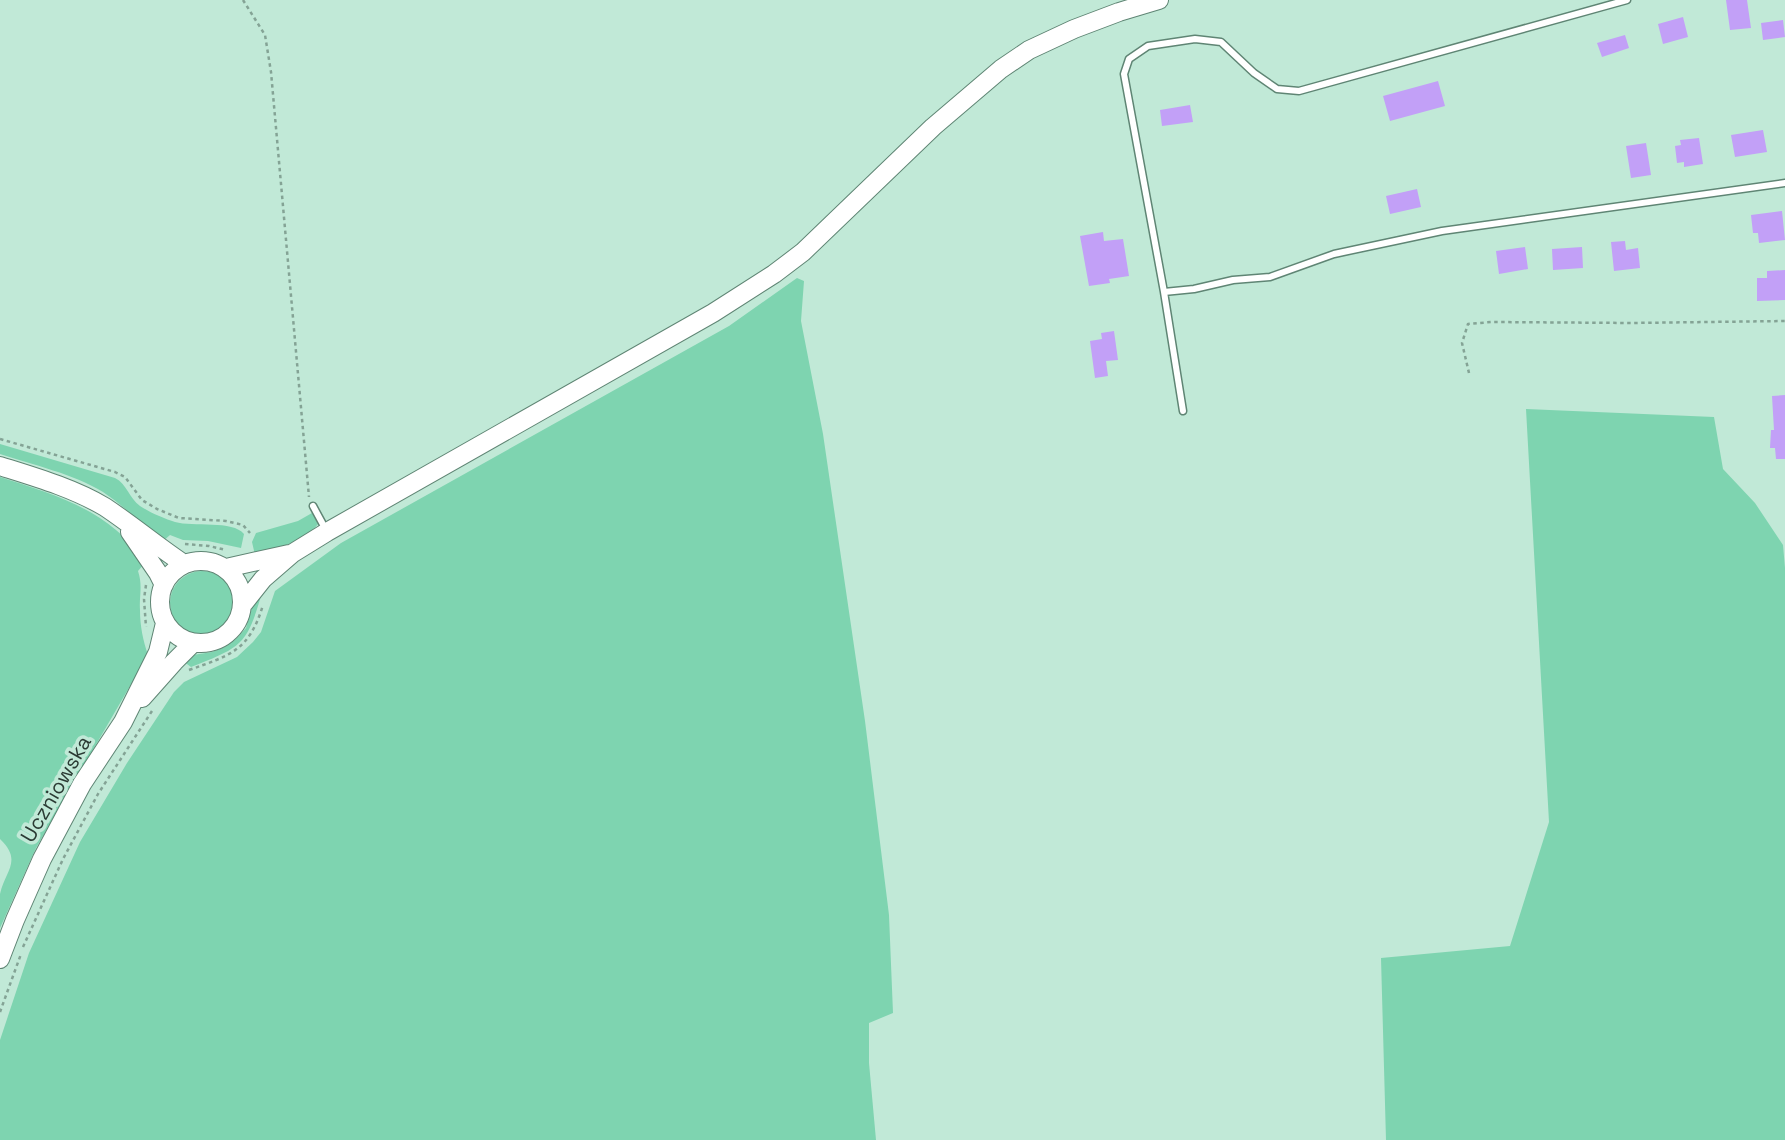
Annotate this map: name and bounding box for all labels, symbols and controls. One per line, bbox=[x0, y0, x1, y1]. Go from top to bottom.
street label: Uczniowska bbox=[14, 731, 97, 847]

